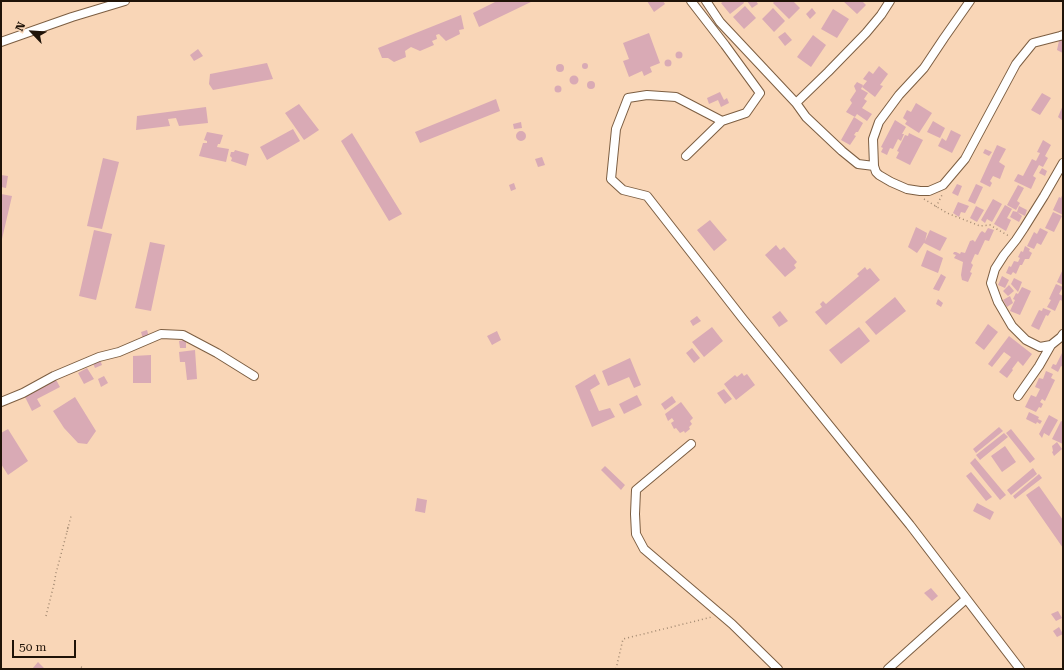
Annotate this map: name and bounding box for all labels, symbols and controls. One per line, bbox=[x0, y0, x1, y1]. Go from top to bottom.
north arrow bbox=[12, 12, 52, 52]
text: N bbox=[13, 20, 28, 33]
scale bar bbox=[14, 632, 78, 658]
text: 50 m bbox=[19, 640, 46, 654]

